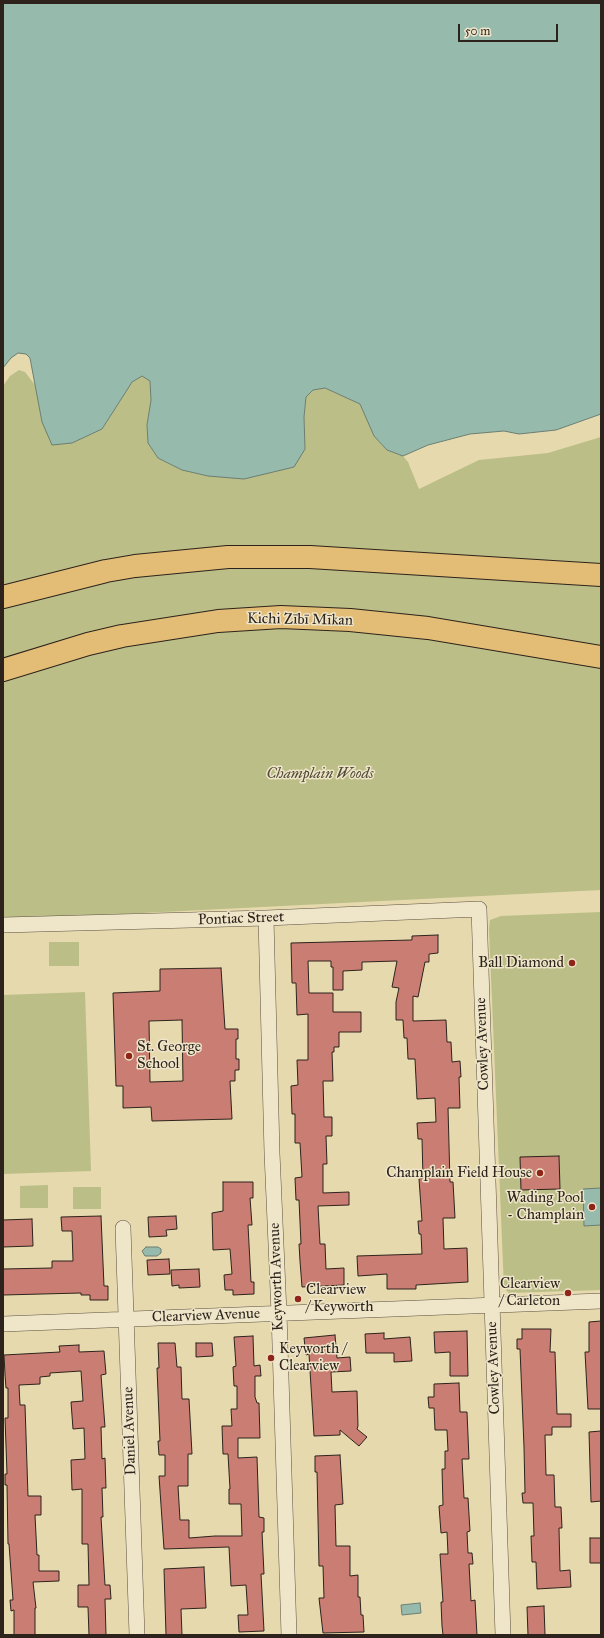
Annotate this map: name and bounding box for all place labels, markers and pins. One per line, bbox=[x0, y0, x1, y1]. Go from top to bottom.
place label: Ball Diamond bbox=[478, 954, 564, 972]
marker: Ball Diamond bbox=[567, 958, 577, 968]
place label: St. George School bbox=[137, 1038, 201, 1073]
marker: St. George School bbox=[124, 1051, 134, 1061]
place label: Champlain Field House bbox=[386, 1164, 532, 1182]
marker: Champlain Field House bbox=[535, 1168, 545, 1178]
place label: Wading Pool - Champlain bbox=[507, 1189, 584, 1224]
marker: Wading Pool - Champlain bbox=[587, 1202, 597, 1212]
place label: Clearview / Carleton bbox=[499, 1275, 560, 1310]
place label: Clearview / Keyworth bbox=[306, 1281, 374, 1316]
marker: Clearview / Carleton bbox=[563, 1288, 573, 1298]
marker: Clearview / Keyworth bbox=[293, 1294, 303, 1304]
place label: Keyworth / Clearview bbox=[279, 1340, 347, 1375]
marker: Keyworth / Clearview bbox=[266, 1353, 276, 1363]

